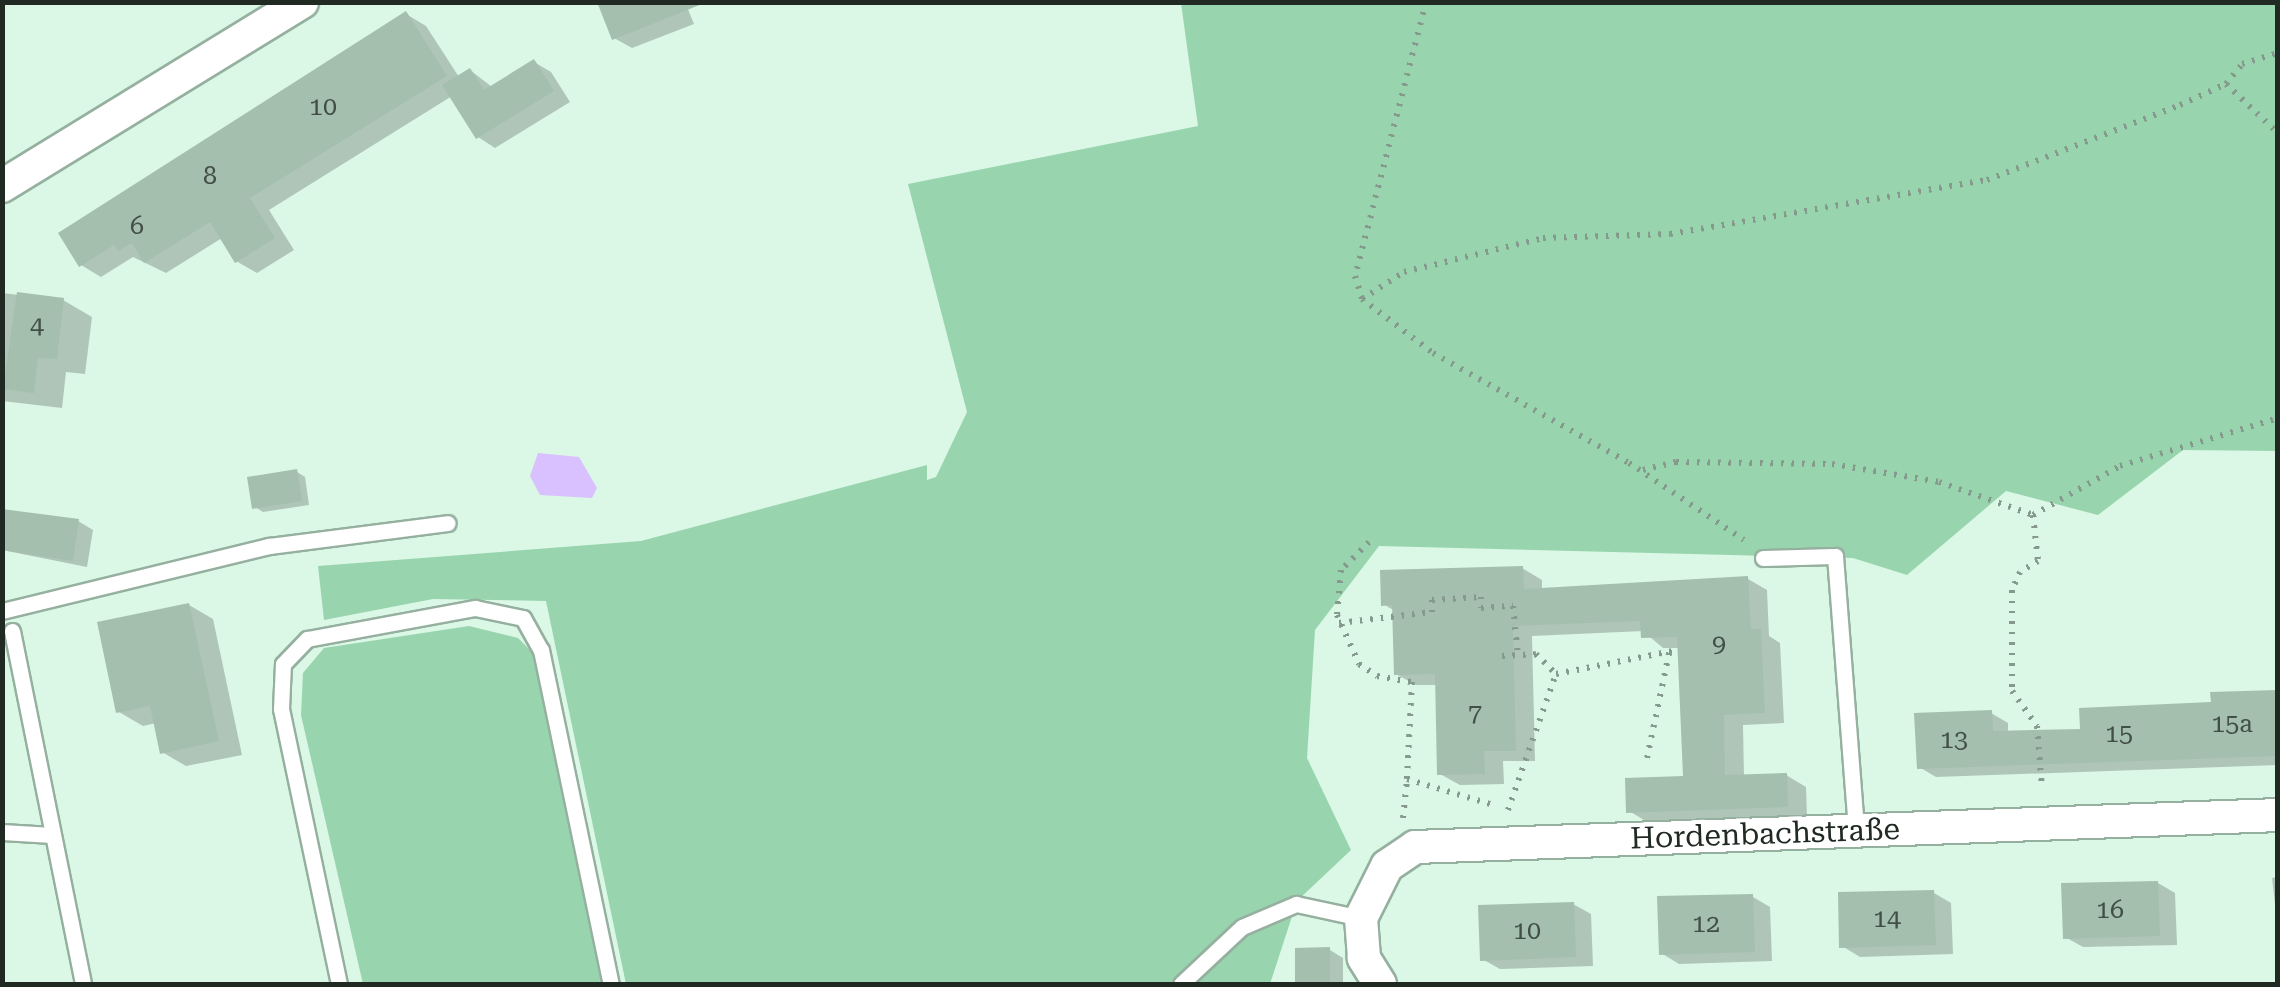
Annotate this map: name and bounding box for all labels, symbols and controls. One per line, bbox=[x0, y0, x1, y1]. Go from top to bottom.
house number: 10 bbox=[309, 92, 337, 122]
house number: 8 bbox=[203, 161, 217, 191]
house number: 6 bbox=[130, 211, 144, 241]
house number: 4 bbox=[30, 311, 44, 341]
house number: 9 bbox=[1712, 629, 1726, 659]
house number: 7 bbox=[1468, 698, 1482, 728]
house number: 15a bbox=[2211, 709, 2253, 739]
house number: 15 bbox=[2105, 719, 2133, 749]
house number: 13 bbox=[1940, 725, 1968, 755]
street label: Hordenbachstraße bbox=[1630, 811, 1900, 857]
house number: 16 bbox=[2096, 895, 2124, 925]
house number: 14 bbox=[1873, 904, 1901, 934]
house number: 12 bbox=[1692, 909, 1720, 939]
house number: 10 bbox=[1513, 916, 1541, 946]

